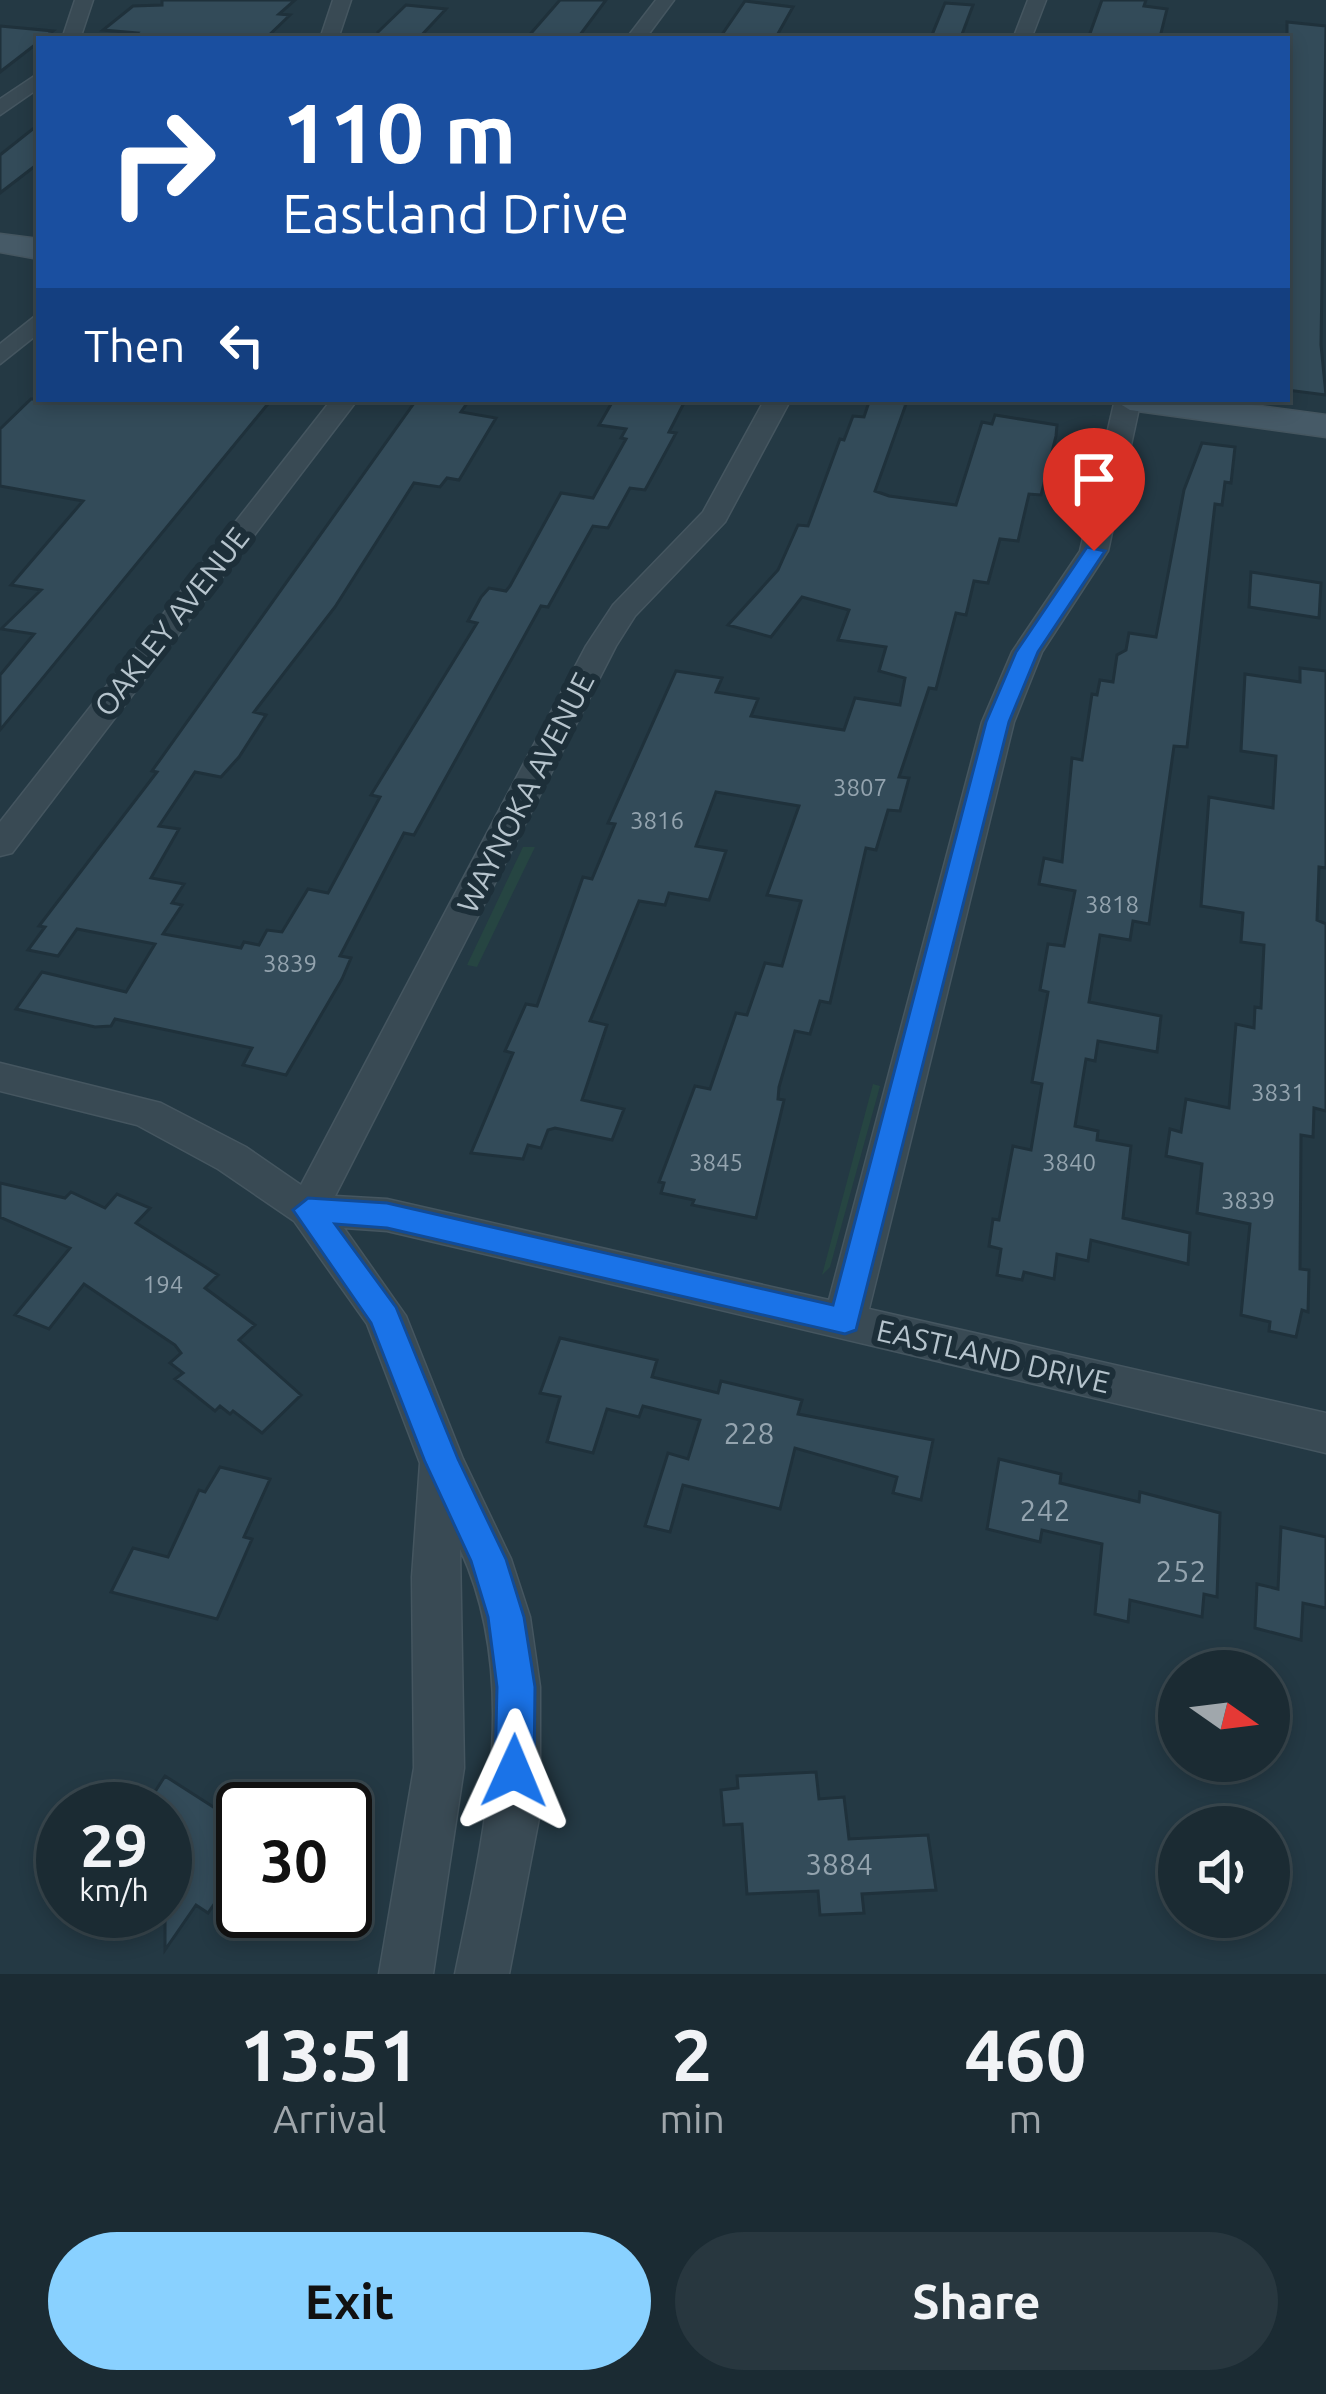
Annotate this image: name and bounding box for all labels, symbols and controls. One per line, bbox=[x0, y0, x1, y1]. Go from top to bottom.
icon: right bbox=[84, 84, 240, 240]
text: 110 m bbox=[282, 85, 516, 179]
text: Eastland Drive bbox=[282, 183, 629, 243]
icon: left bbox=[209, 312, 275, 378]
text: Then bbox=[84, 320, 185, 371]
pin bbox=[1043, 428, 1145, 551]
icon: arrive bbox=[1061, 446, 1127, 512]
street label: OAKLEY AVENUE bbox=[87, 520, 255, 722]
street label: WAYNOKA AVENUE bbox=[450, 667, 600, 918]
house number: 3807 bbox=[833, 774, 887, 801]
house number: 3816 bbox=[630, 807, 684, 834]
house number: 3818 bbox=[1085, 891, 1139, 918]
house number: 3839 bbox=[263, 950, 317, 977]
house number: 3831 bbox=[1251, 1079, 1305, 1106]
house number: 3845 bbox=[689, 1149, 743, 1176]
house number: 3840 bbox=[1042, 1149, 1096, 1176]
house number: 3839 bbox=[1221, 1187, 1275, 1214]
house number: 194 bbox=[143, 1271, 183, 1298]
street label: EASTLAND DRIVE bbox=[873, 1313, 1113, 1399]
house number: 228 bbox=[724, 1416, 774, 1450]
house number: 242 bbox=[1020, 1493, 1070, 1527]
house number: 252 bbox=[1156, 1554, 1206, 1588]
north arrow bbox=[1158, 1650, 1290, 1782]
map controls bbox=[1158, 1650, 1290, 1938]
position arrow bbox=[451, 1708, 577, 1834]
speed limit sign: 30 bbox=[216, 1782, 372, 1938]
button: sound bbox=[1158, 1806, 1290, 1938]
text: 29 bbox=[80, 1811, 148, 1878]
house number: 3884 bbox=[805, 1847, 873, 1881]
text: km/h bbox=[79, 1873, 149, 1907]
text: 13:51 bbox=[240, 2014, 420, 2095]
text: 2 bbox=[672, 2014, 712, 2095]
text: 460 bbox=[964, 2014, 1086, 2095]
text: Arrival bbox=[273, 2097, 387, 2140]
text: min bbox=[659, 2097, 725, 2140]
text: m bbox=[1009, 2097, 1042, 2140]
button: Exit bbox=[48, 2232, 651, 2370]
button: Share bbox=[675, 2232, 1278, 2370]

